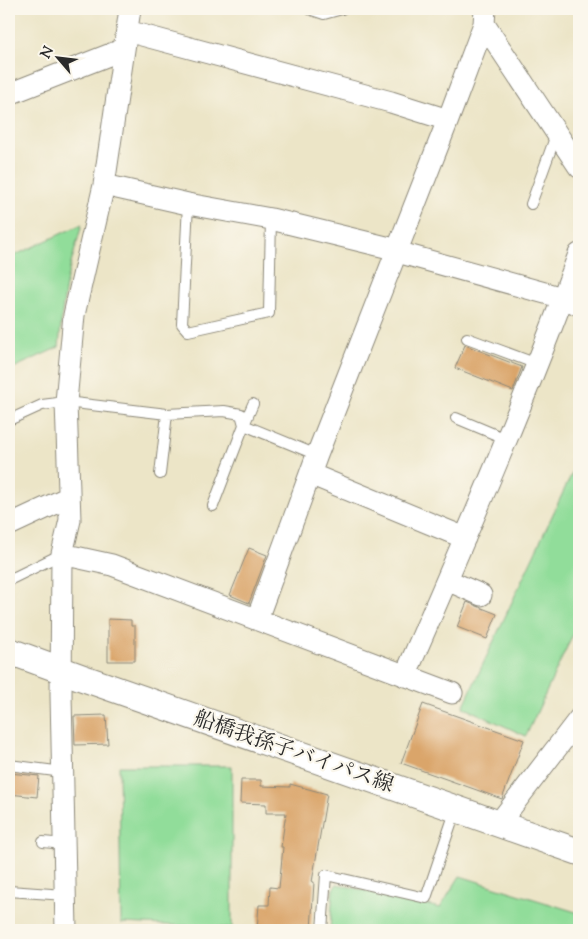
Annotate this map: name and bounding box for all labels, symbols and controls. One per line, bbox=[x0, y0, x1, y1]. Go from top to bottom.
north arrow bbox=[32, 32, 82, 82]
text: N bbox=[37, 43, 60, 62]
street label: 船橋我孫子バイパス線 bbox=[189, 705, 397, 801]

